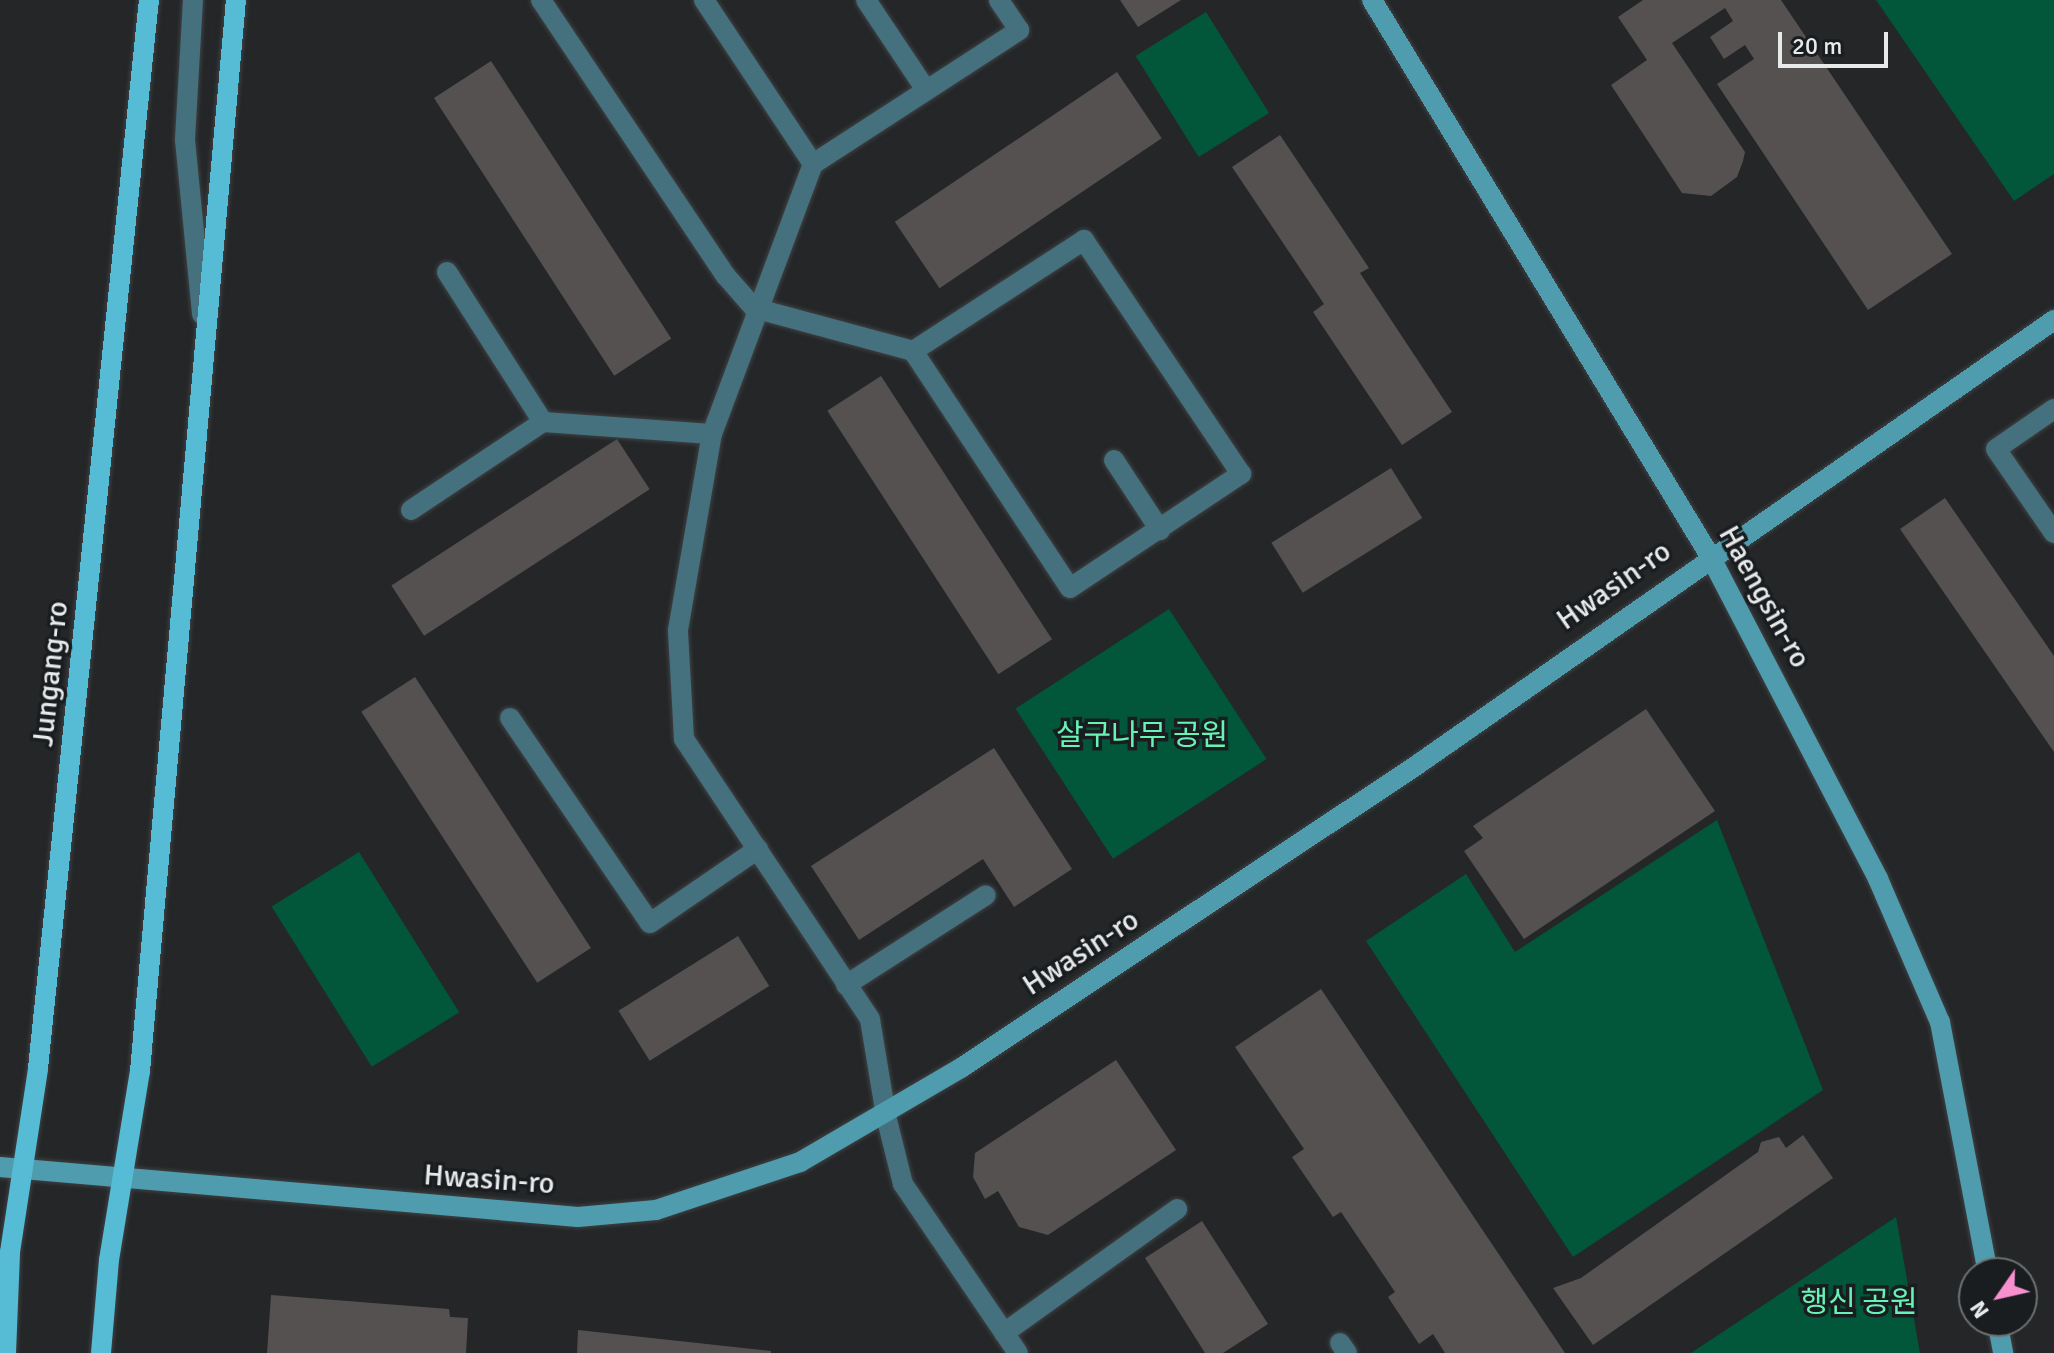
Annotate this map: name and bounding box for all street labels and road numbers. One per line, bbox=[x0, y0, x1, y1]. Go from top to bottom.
street label: Haengsin-ro bbox=[1710, 520, 1818, 674]
street label: Hwasin-ro bbox=[1550, 534, 1678, 638]
street label: Jungang-ro bbox=[25, 599, 77, 749]
street label: Hwasin-ro bbox=[1016, 902, 1146, 1004]
street label: Hwasin-ro bbox=[422, 1157, 556, 1203]

